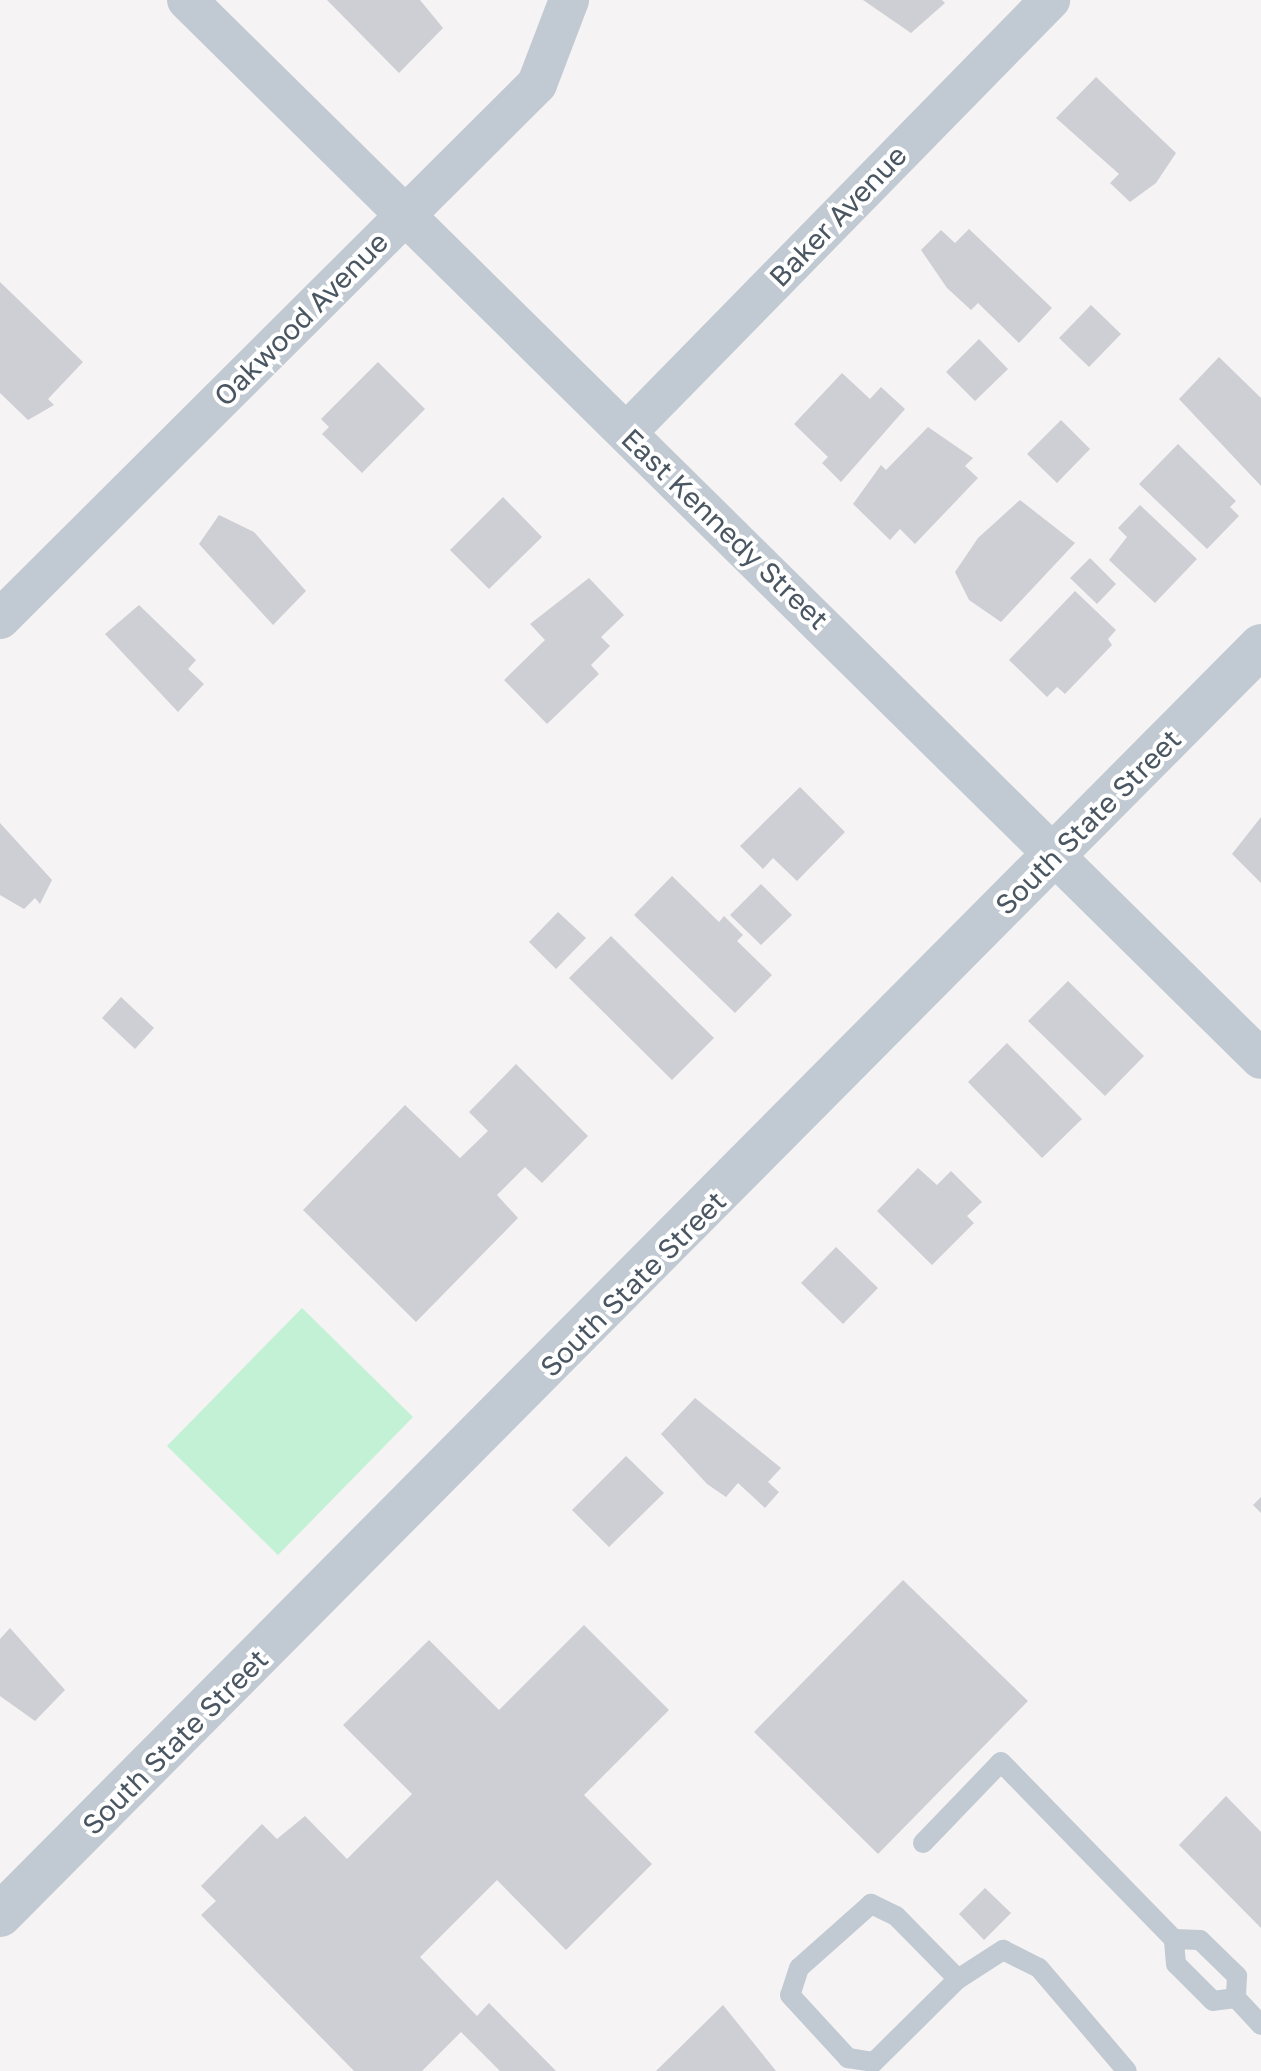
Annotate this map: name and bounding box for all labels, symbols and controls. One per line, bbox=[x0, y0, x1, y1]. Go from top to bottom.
street label: Baker Avenue bbox=[762, 139, 914, 293]
street label: Oakwood Avenue bbox=[207, 225, 395, 413]
street label: East Kennedy Street bbox=[615, 422, 835, 636]
street label: South State Street bbox=[988, 722, 1188, 922]
street label: South State Street bbox=[533, 1184, 733, 1384]
street label: South State Street bbox=[75, 1642, 275, 1842]

